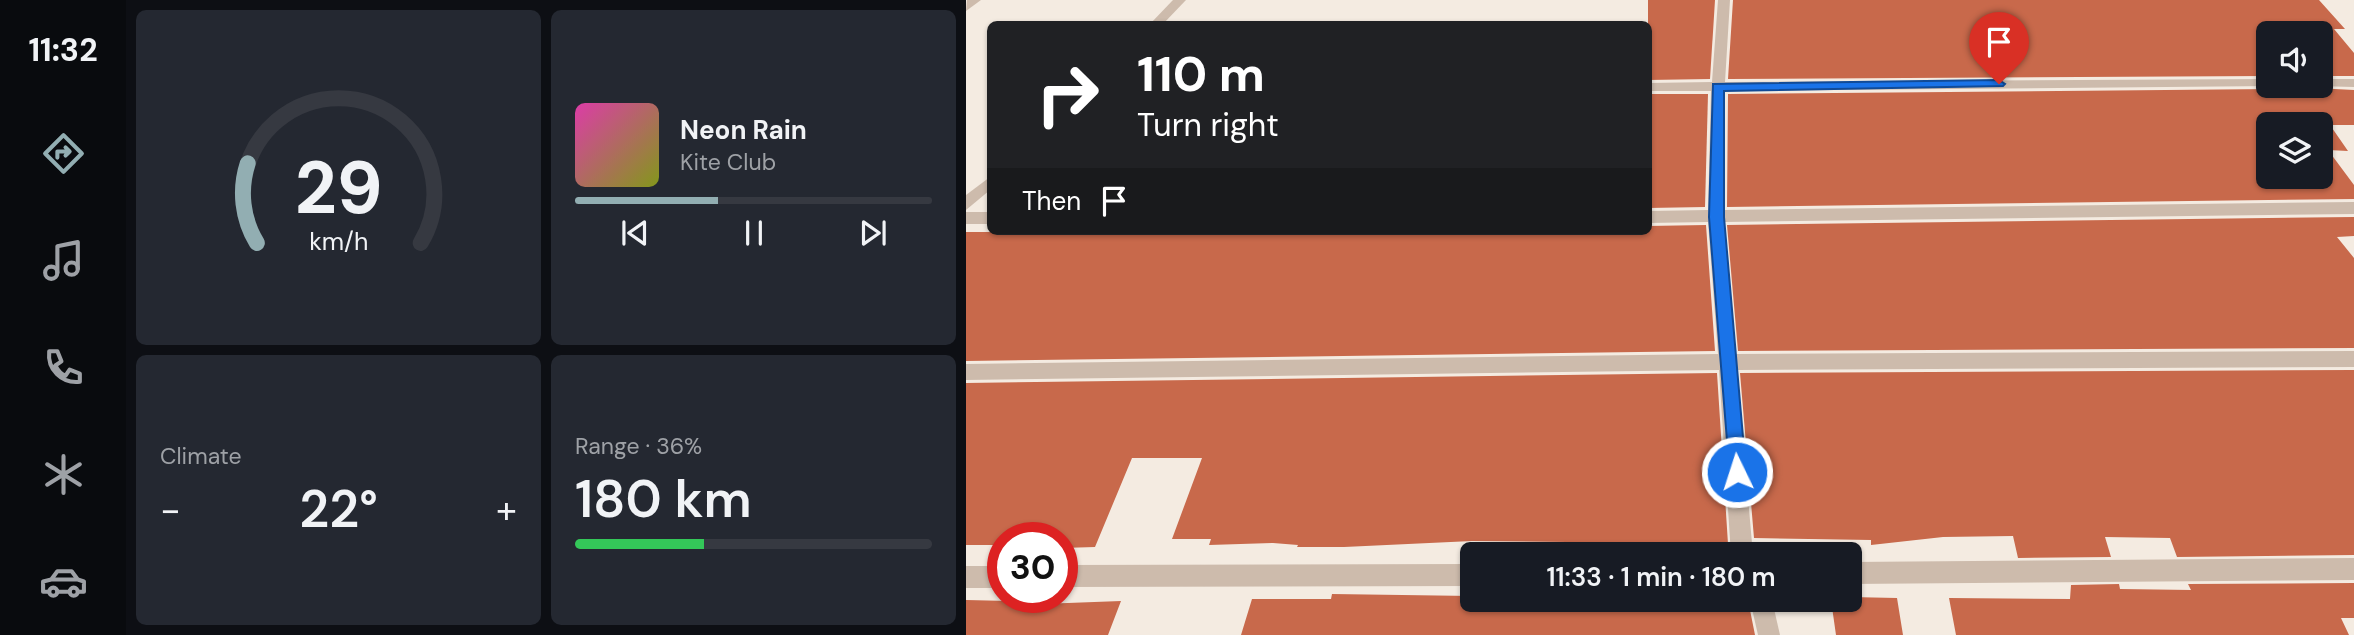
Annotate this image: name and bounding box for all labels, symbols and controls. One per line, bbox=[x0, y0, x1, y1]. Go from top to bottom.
pin bbox=[1969, 12.0, 2029, 84]
map controls bbox=[2256, 21, 2333, 189]
button: sound bbox=[2256, 21, 2333, 98]
icon: arrive bbox=[1980, 23, 2018, 61]
text: 11:32 bbox=[28, 29, 98, 71]
text: 110 m bbox=[1137, 42, 1265, 106]
icon: right bbox=[1022, 49, 1113, 140]
text: Turn right bbox=[1137, 104, 1279, 146]
button: layers bbox=[2256, 112, 2333, 189]
text: Neon Rain bbox=[680, 113, 807, 147]
icon: directions bbox=[39, 129, 88, 178]
text: 29 bbox=[295, 142, 382, 237]
text: Kite Club bbox=[680, 147, 776, 177]
icon: arrive bbox=[1095, 182, 1133, 220]
text: Then bbox=[1022, 184, 1081, 218]
icon: previous bbox=[616, 214, 654, 252]
icon: pause bbox=[735, 214, 773, 252]
icon: next bbox=[854, 214, 892, 252]
text: km/h bbox=[309, 225, 368, 258]
icon: music bbox=[39, 236, 88, 285]
icon: phone bbox=[39, 343, 88, 392]
text: Range · 36% bbox=[575, 431, 702, 461]
position arrow bbox=[1700, 435, 1774, 509]
text: Climate bbox=[160, 441, 242, 471]
icon: climate bbox=[39, 450, 88, 499]
text: 180 km bbox=[575, 465, 752, 533]
text: 22° bbox=[299, 475, 378, 543]
text: − bbox=[160, 485, 181, 535]
text: + bbox=[496, 485, 517, 535]
speed limit sign: 30 bbox=[987, 522, 1078, 613]
icon: car bbox=[39, 557, 88, 606]
text: 11:33 · 1 min · 180 m bbox=[1546, 560, 1776, 594]

